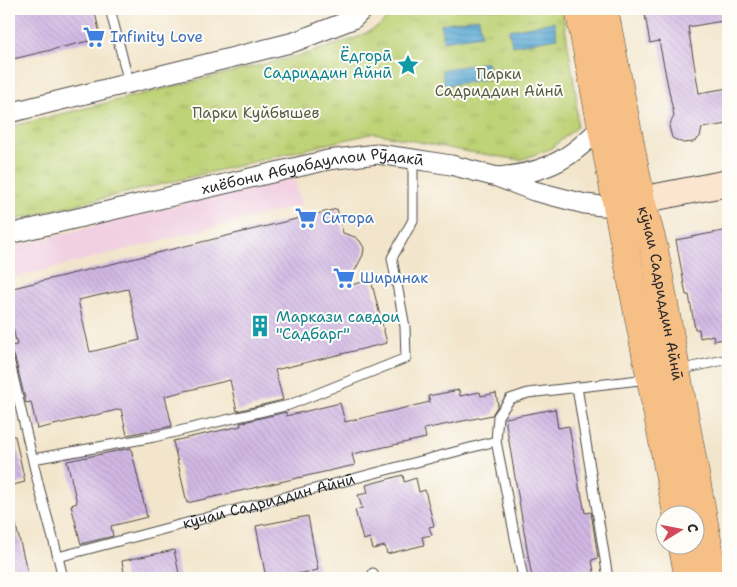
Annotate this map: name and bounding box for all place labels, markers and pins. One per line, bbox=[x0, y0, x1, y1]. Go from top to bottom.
supermarket icon: Infinity Love bbox=[81, 24, 107, 50]
place label: Infinity Love bbox=[110, 27, 203, 47]
place label: Ёдгорӣ Садриддин Айнӣ bbox=[263, 46, 392, 83]
place icon: Ёдгорӣ Садриддин Айнӣ bbox=[395, 52, 421, 78]
supermarket icon: Ситора bbox=[293, 205, 319, 231]
place label: Ситора bbox=[322, 208, 375, 228]
supermarket icon: Ширинак bbox=[331, 265, 357, 291]
place label: Ширинак bbox=[360, 268, 428, 288]
place label: Маркази савдои "Садбарг" bbox=[276, 307, 400, 344]
building icon: Маркази савдои "Садбарг" bbox=[247, 313, 273, 339]

